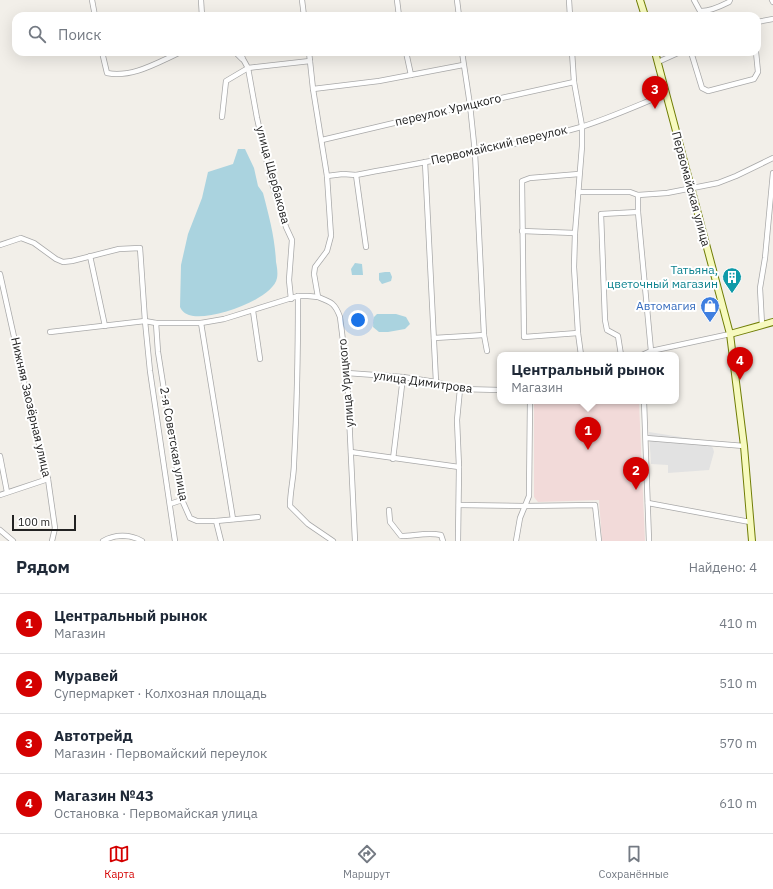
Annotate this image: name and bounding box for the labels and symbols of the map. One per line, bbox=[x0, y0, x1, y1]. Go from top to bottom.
pin: 3 bbox=[642, 76, 668, 109]
street label: переулок Урицкого bbox=[393, 90, 503, 129]
street label: Первомайский переулок bbox=[429, 121, 569, 168]
street label: улица Щербакова bbox=[253, 124, 294, 226]
street label: Первомайская улица bbox=[669, 130, 714, 249]
place label: Татьяна, цветочный магазин bbox=[607, 262, 718, 291]
building icon: Татьяна, цветочный магазин bbox=[721, 266, 743, 294]
shop icon: Автомагия bbox=[699, 295, 721, 323]
place label: Автомагия bbox=[636, 298, 696, 313]
your location bbox=[348, 310, 368, 330]
street label: Нижняя Заозёрная улица bbox=[8, 335, 55, 479]
street label: улица Урицкого bbox=[334, 338, 357, 428]
pin: 4 bbox=[727, 347, 753, 380]
street label: улица Димитрова bbox=[373, 367, 474, 396]
street label: 2-я Советская улица bbox=[157, 386, 192, 503]
pin: 1 bbox=[575, 417, 601, 450]
pin: 2 bbox=[623, 457, 649, 490]
scale bar bbox=[12, 513, 76, 532]

